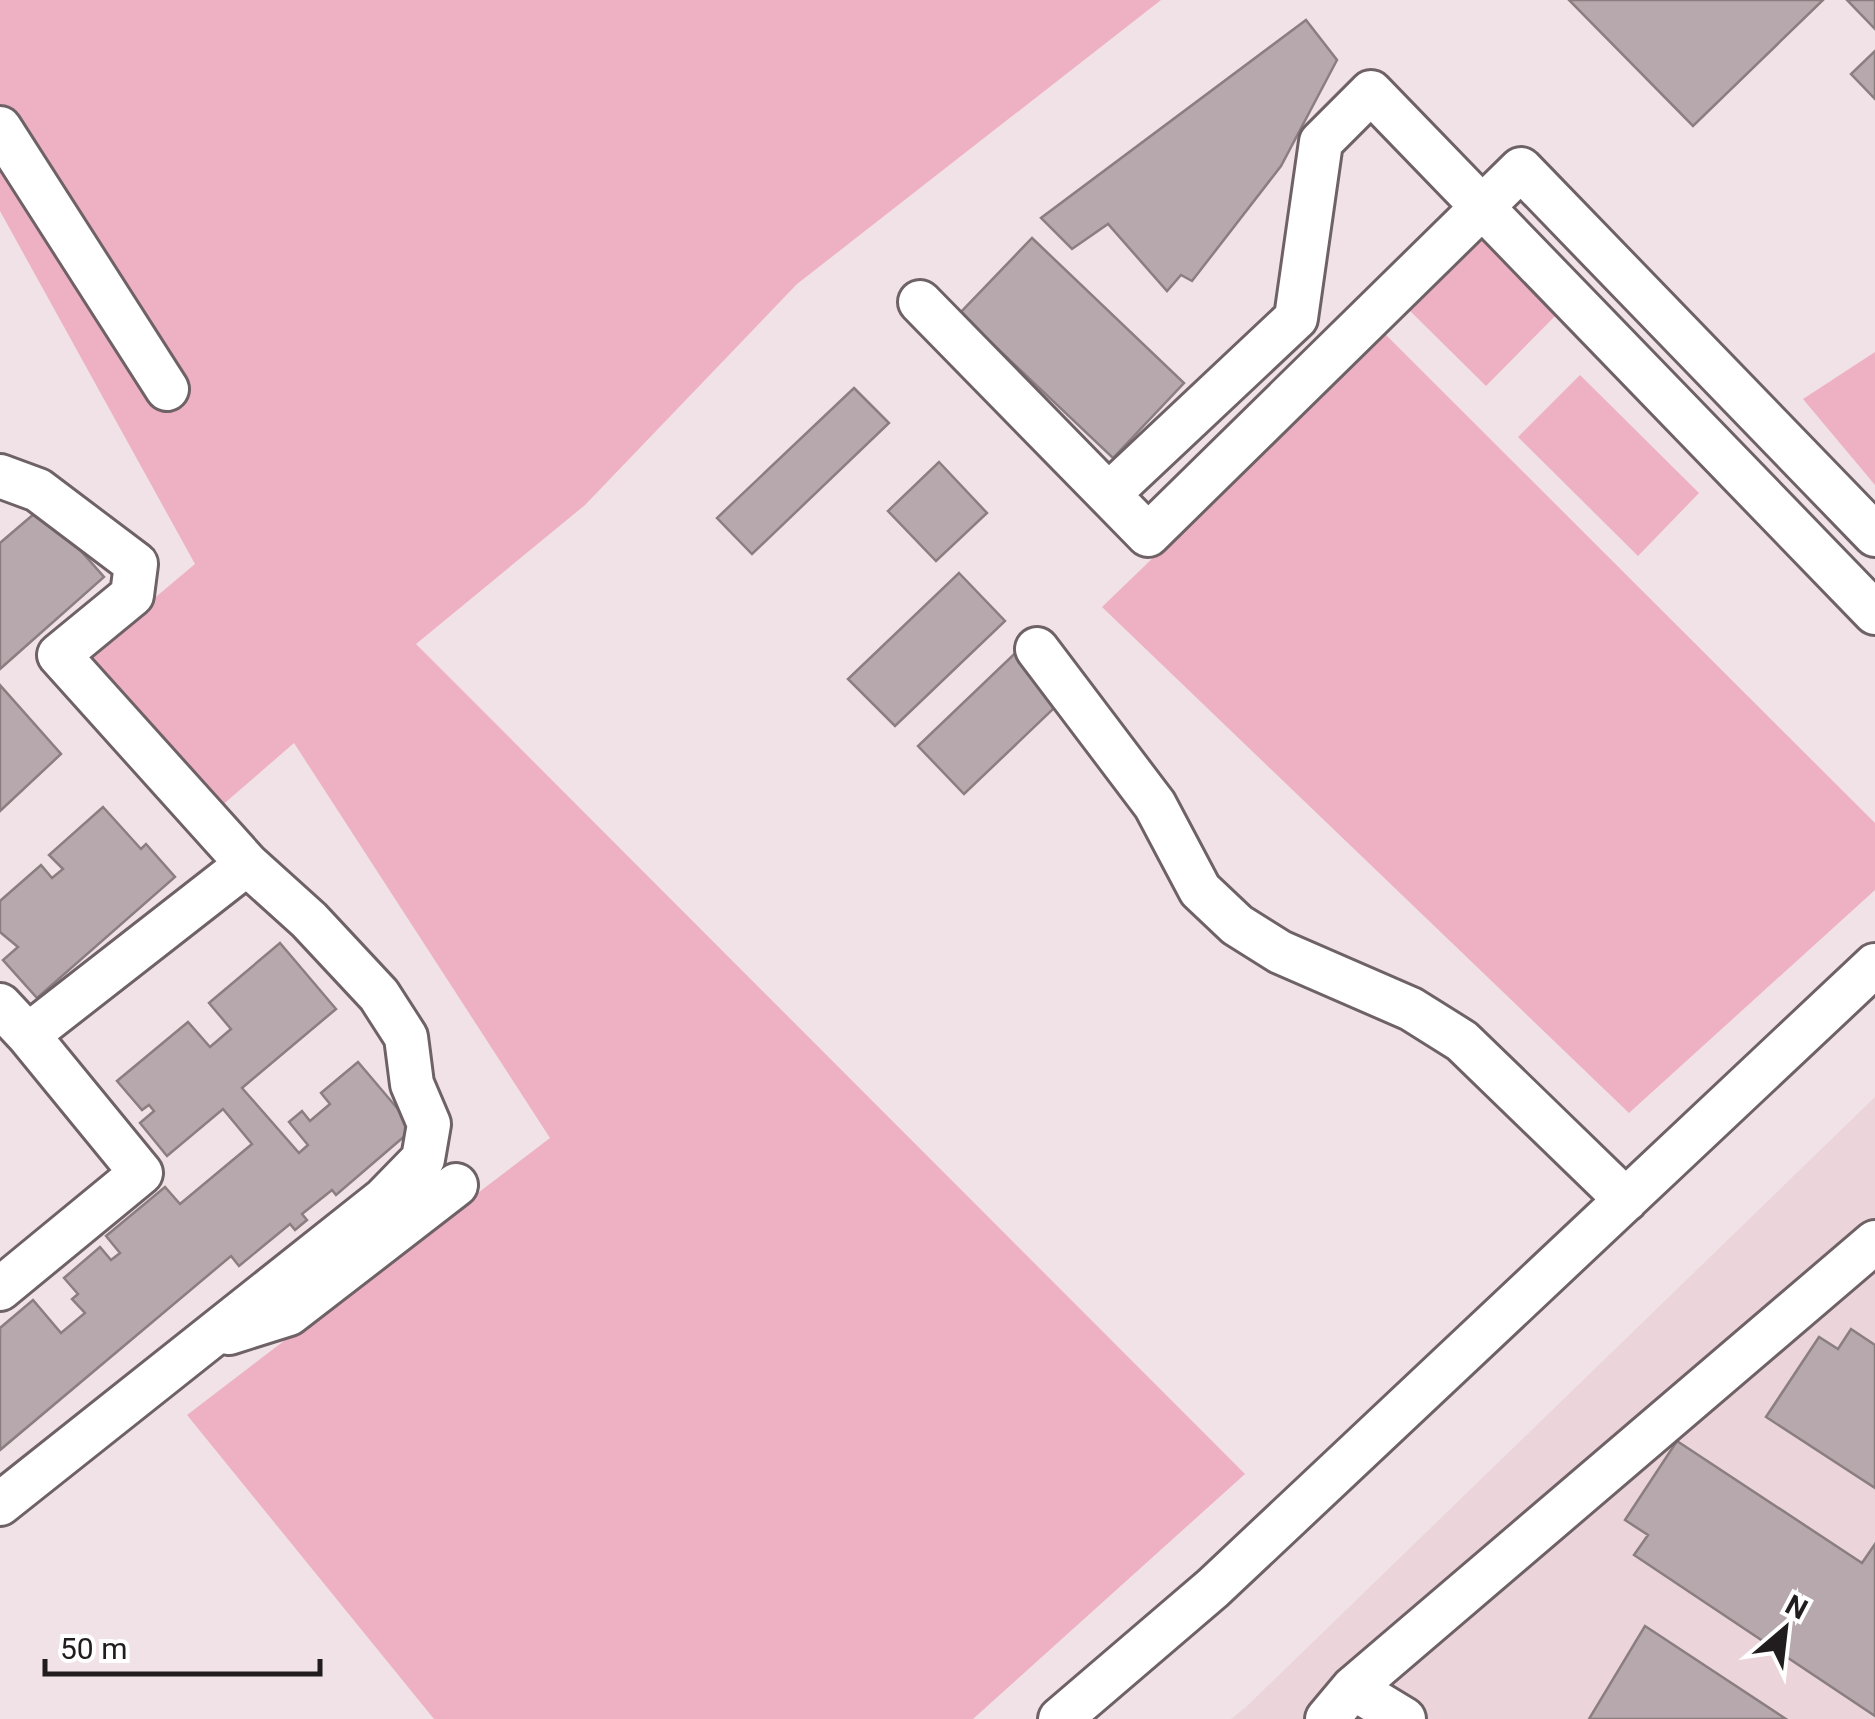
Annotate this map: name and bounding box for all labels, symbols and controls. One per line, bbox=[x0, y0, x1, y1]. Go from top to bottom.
north arrow bbox=[1735, 1579, 1835, 1679]
text: N bbox=[1780, 1588, 1813, 1627]
scale bar bbox=[45, 1614, 320, 1676]
text: 50 m bbox=[60, 1631, 127, 1666]

